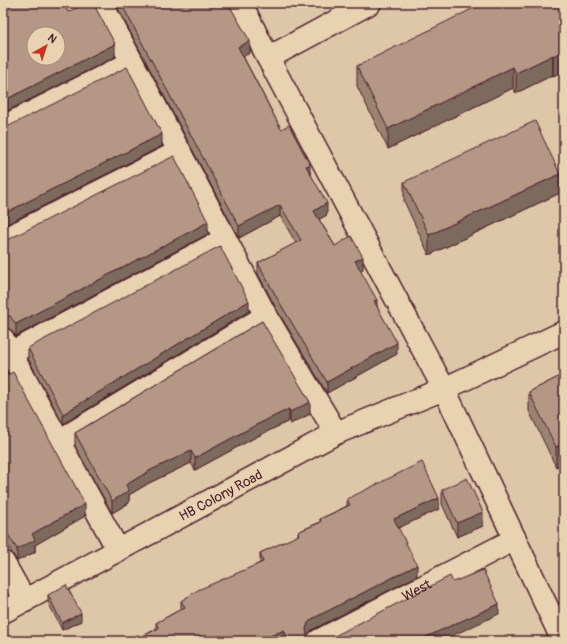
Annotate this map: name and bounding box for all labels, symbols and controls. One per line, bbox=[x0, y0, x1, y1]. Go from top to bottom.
north arrow bbox=[26, 26, 66, 66]
text: N bbox=[45, 31, 59, 46]
street label: HB Colony Road bbox=[176, 466, 266, 525]
street label: West bbox=[399, 576, 435, 605]

